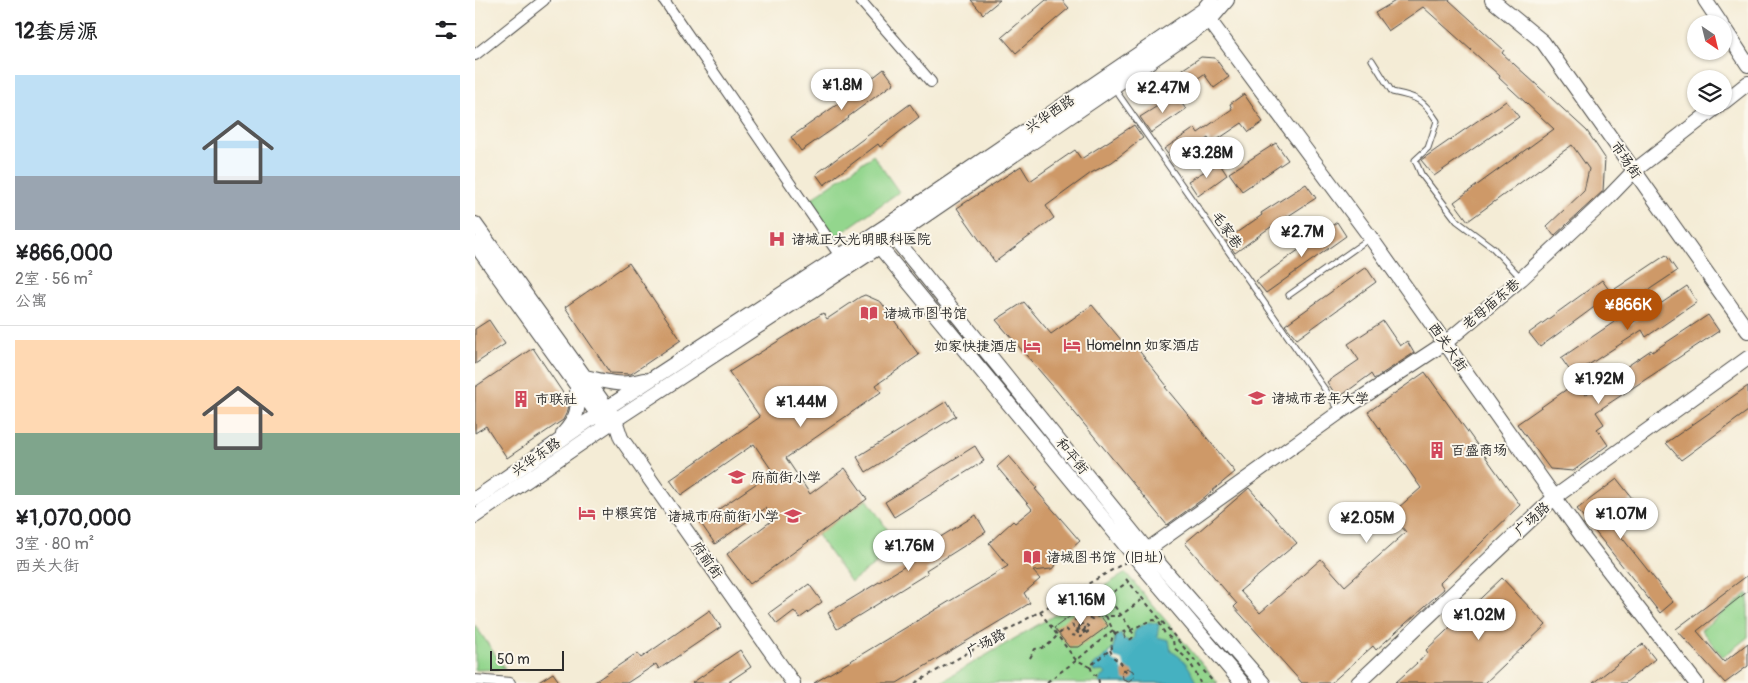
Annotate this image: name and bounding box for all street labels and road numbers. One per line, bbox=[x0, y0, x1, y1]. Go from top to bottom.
street label: 兴华西路 bbox=[1022, 91, 1078, 137]
street label: 市场街 bbox=[1607, 138, 1645, 182]
street label: 毛家巷 bbox=[1208, 208, 1247, 253]
street label: 老母庙东巷 bbox=[1459, 274, 1524, 333]
street label: 西关大街 bbox=[1425, 319, 1471, 375]
street label: 兴华东路 bbox=[508, 434, 564, 480]
street label: 和平街 bbox=[1052, 434, 1092, 478]
street label: 广场路 bbox=[1511, 498, 1553, 540]
street label: 府前街 bbox=[688, 538, 726, 582]
street label: 广场路 bbox=[964, 625, 1008, 661]

